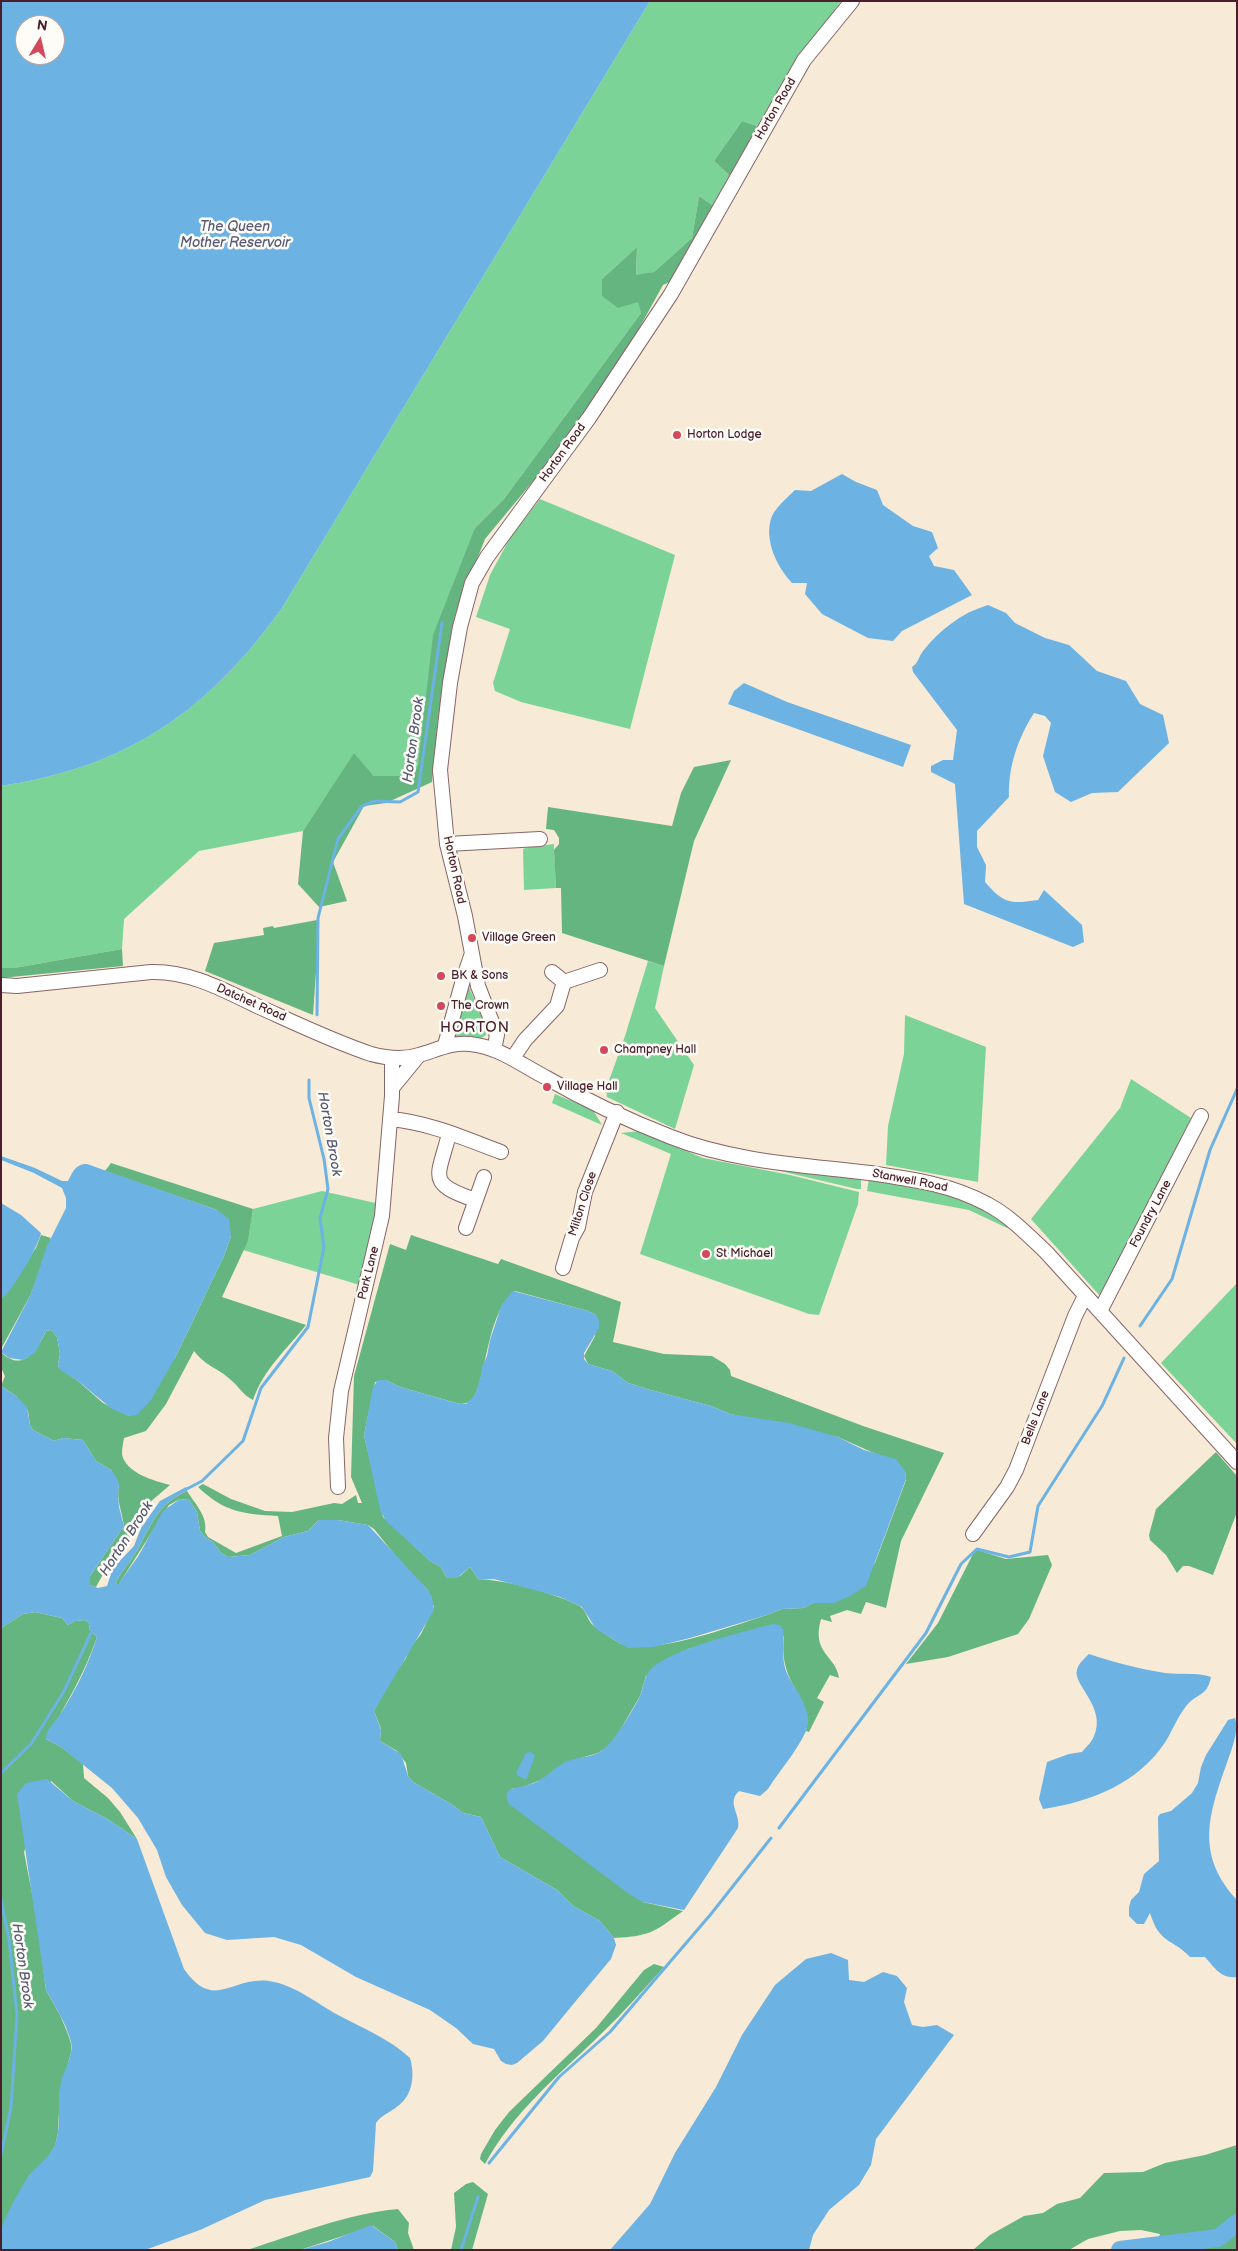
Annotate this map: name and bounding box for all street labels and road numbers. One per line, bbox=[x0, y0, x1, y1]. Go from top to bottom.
street label: Horton Road bbox=[752, 75, 800, 143]
street label: Horton Road bbox=[537, 421, 589, 485]
street label: Horton Road bbox=[440, 835, 468, 905]
street label: Datchet Road bbox=[214, 981, 288, 1025]
street label: Stanwell Road bbox=[871, 1167, 949, 1195]
street label: Milton Close bbox=[566, 1170, 600, 1238]
street label: Foundry Lane bbox=[1127, 1178, 1175, 1250]
street label: Park Lane bbox=[355, 1245, 383, 1301]
street label: Bells Lane bbox=[1019, 1389, 1053, 1447]

